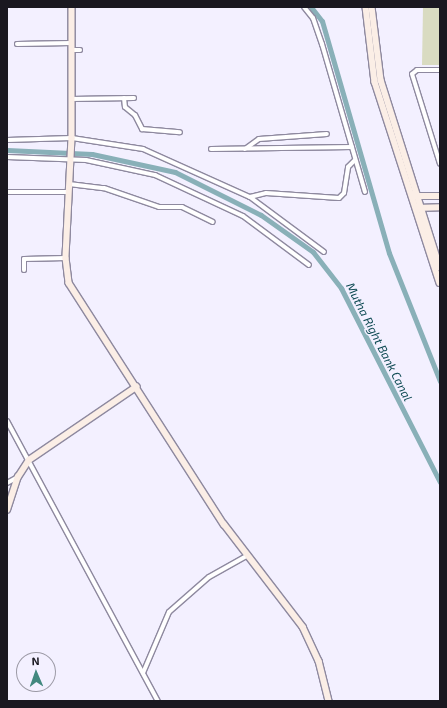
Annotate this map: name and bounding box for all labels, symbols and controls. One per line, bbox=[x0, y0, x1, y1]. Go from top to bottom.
water label: Mutha Right Bank Canal bbox=[343, 280, 415, 404]
north arrow bbox=[16, 652, 56, 692]
text: N bbox=[31, 654, 40, 667]

